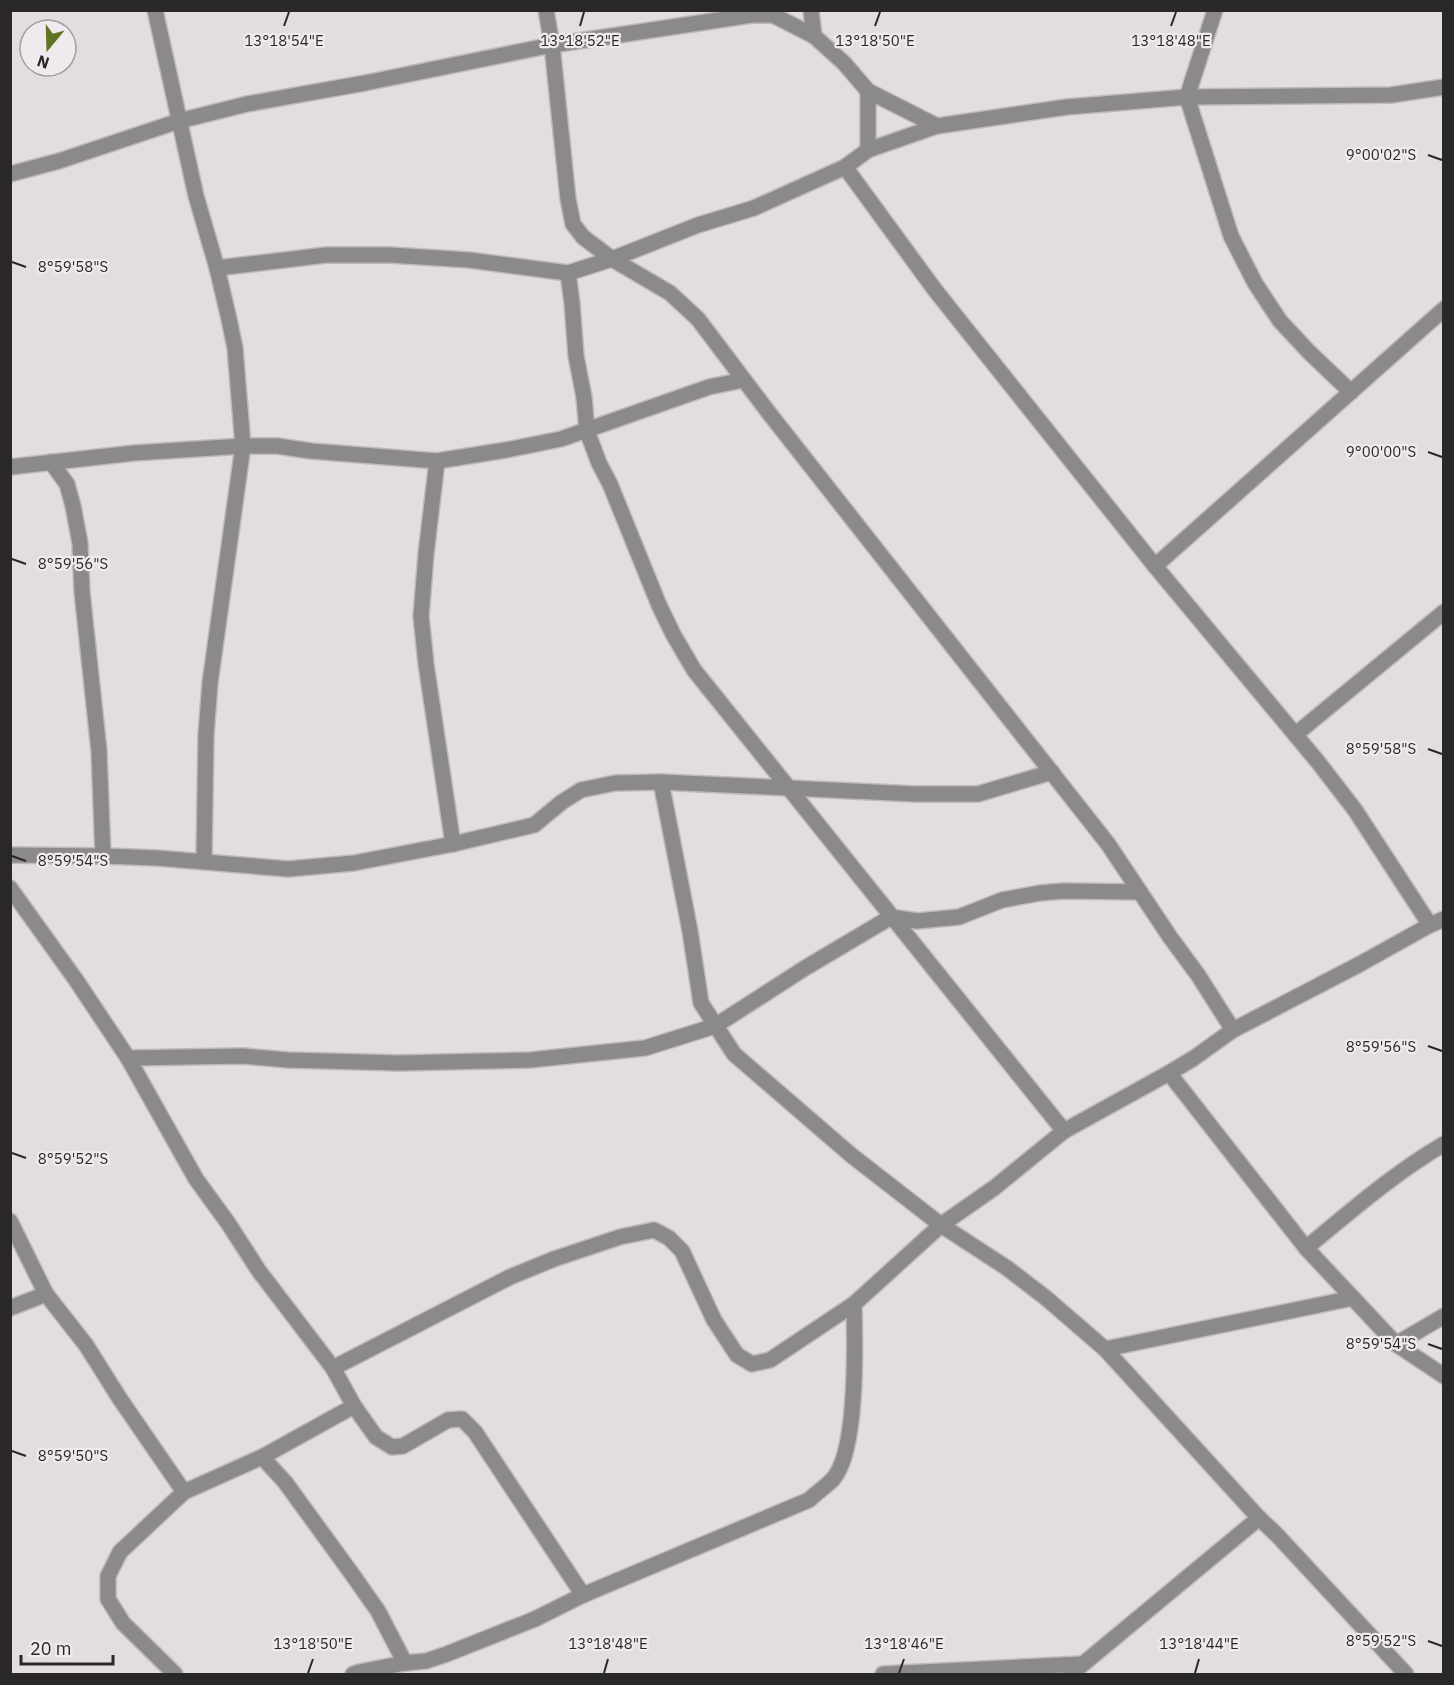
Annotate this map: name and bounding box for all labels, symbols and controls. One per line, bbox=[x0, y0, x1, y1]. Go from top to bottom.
north arrow bbox=[18, 18, 78, 78]
text: 13°18'54"E bbox=[244, 31, 324, 50]
text: 13°18'52"E bbox=[540, 31, 620, 50]
text: 13°18'50"E bbox=[835, 31, 915, 50]
text: 13°18'48"E bbox=[1131, 31, 1211, 50]
text: N bbox=[34, 51, 52, 74]
text: 9°00'02"S bbox=[1346, 145, 1416, 164]
text: 8°59'58"S bbox=[38, 257, 108, 276]
text: 9°00'00"S bbox=[1346, 442, 1416, 461]
text: 8°59'56"S bbox=[38, 554, 108, 573]
text: 8°59'58"S bbox=[1346, 739, 1416, 758]
text: 8°59'54"S bbox=[38, 851, 108, 870]
text: 8°59'56"S bbox=[1346, 1037, 1416, 1056]
text: 8°59'52"S bbox=[38, 1149, 108, 1168]
text: 8°59'54"S bbox=[1346, 1334, 1416, 1353]
text: 8°59'50"S bbox=[38, 1446, 108, 1465]
scale bar bbox=[21, 1628, 112, 1666]
text: 8°59'52"S bbox=[1346, 1631, 1416, 1650]
text: 13°18'50"E bbox=[273, 1634, 353, 1653]
text: 13°18'48"E bbox=[568, 1634, 648, 1653]
text: 13°18'46"E bbox=[864, 1634, 944, 1653]
text: 13°18'44"E bbox=[1159, 1634, 1239, 1653]
text: 20 m bbox=[30, 1637, 72, 1660]

